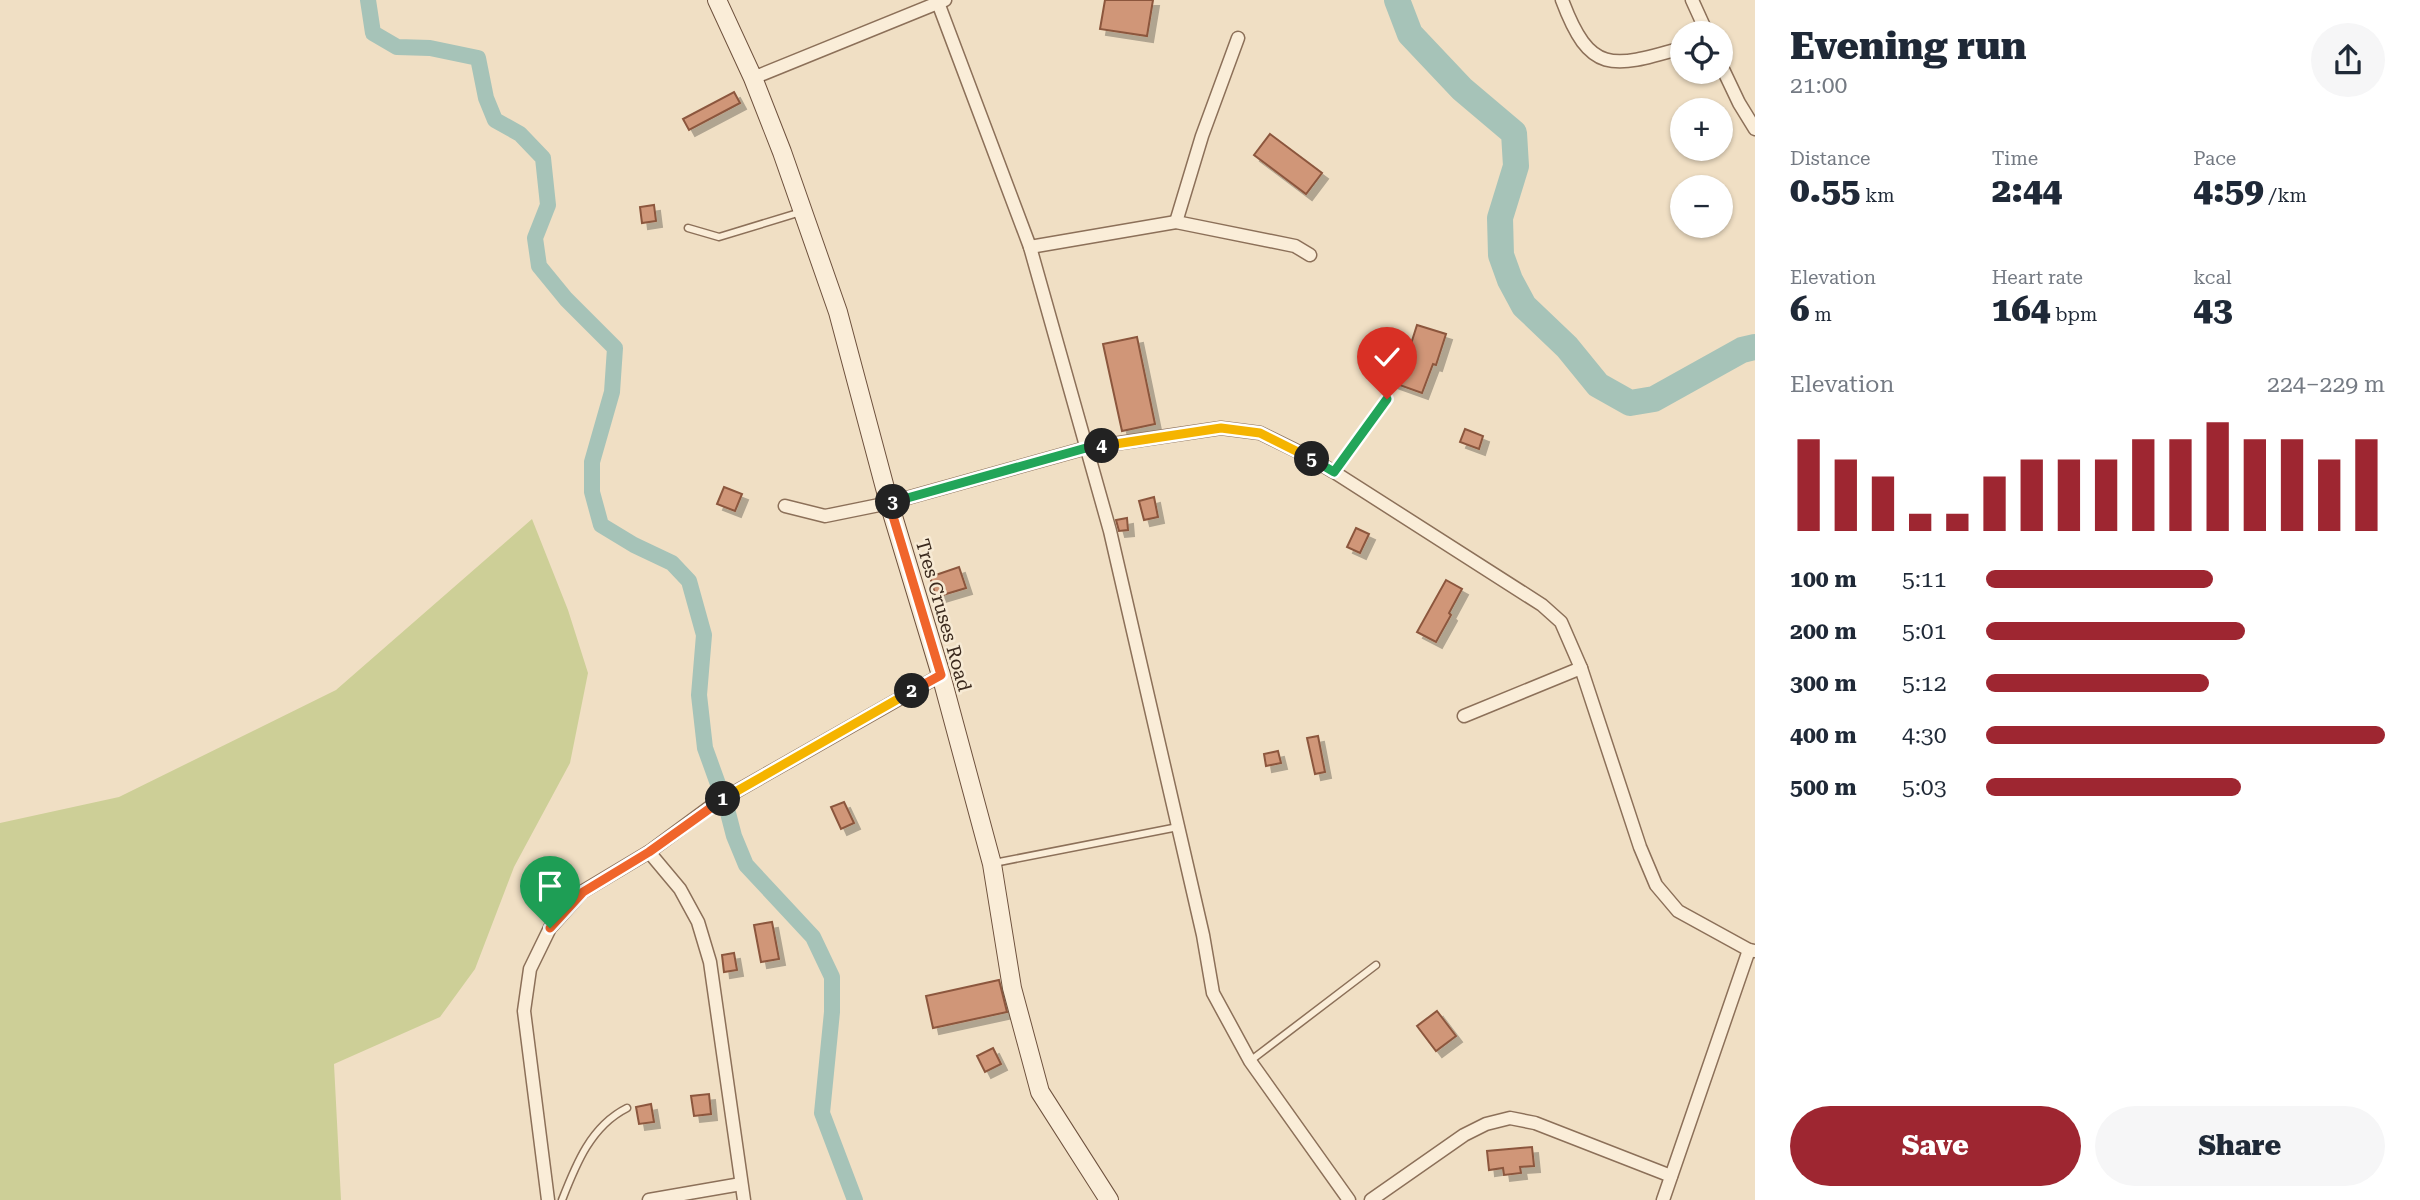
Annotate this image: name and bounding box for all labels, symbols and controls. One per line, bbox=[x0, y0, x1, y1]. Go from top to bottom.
map controls bbox=[1670, 21, 1733, 238]
button: locate bbox=[1670, 21, 1733, 84]
button: share bbox=[2311, 23, 2385, 97]
text: Evening run bbox=[1790, 24, 2026, 68]
text: 21:00 bbox=[1790, 72, 1847, 99]
button: + bbox=[1670, 98, 1733, 161]
text: Distance bbox=[1790, 147, 1870, 170]
text: Time bbox=[1992, 147, 2038, 170]
text: Pace bbox=[2193, 147, 2236, 170]
text: 0.55 bbox=[1790, 170, 1860, 211]
text: 2:44 bbox=[1992, 170, 2062, 211]
text: 4:59 bbox=[2193, 170, 2264, 211]
button: − bbox=[1670, 175, 1733, 238]
text: km bbox=[1860, 184, 1895, 207]
text: /km bbox=[2264, 184, 2307, 207]
text: Elevation bbox=[1790, 266, 1876, 289]
text: Heart rate bbox=[1992, 266, 2083, 289]
text: kcal bbox=[2193, 266, 2232, 289]
text: 6 bbox=[1790, 289, 1810, 330]
text: 164 bbox=[1992, 289, 2050, 330]
text: 43 bbox=[2193, 289, 2233, 330]
text: m bbox=[1810, 303, 1832, 326]
text: bpm bbox=[2050, 303, 2097, 326]
pin bbox=[1357, 327, 1417, 399]
icon: check bbox=[1368, 338, 1406, 376]
text: Elevation bbox=[1790, 371, 1894, 398]
text: 224–229 m bbox=[2267, 371, 2385, 398]
pin: 4 bbox=[1084, 428, 1120, 464]
text: 4 bbox=[1096, 434, 1107, 457]
pin: 5 bbox=[1294, 442, 1330, 476]
text: 5 bbox=[1306, 447, 1317, 470]
pin: 3 bbox=[876, 484, 910, 520]
text: 3 bbox=[887, 490, 898, 513]
street label: Tres Cruses Road bbox=[911, 536, 976, 694]
text: 100 m bbox=[1790, 566, 1857, 593]
text: 5:11 bbox=[1902, 566, 1947, 593]
text: 200 m bbox=[1790, 618, 1857, 645]
text: 5:01 bbox=[1902, 618, 1947, 645]
text: 300 m bbox=[1790, 670, 1857, 697]
text: 5:12 bbox=[1902, 670, 1947, 697]
pin: 2 bbox=[894, 674, 930, 708]
text: 2 bbox=[906, 679, 917, 702]
text: 400 m bbox=[1790, 722, 1857, 749]
text: 4:30 bbox=[1902, 722, 1947, 749]
text: 500 m bbox=[1790, 774, 1857, 801]
text: 5:03 bbox=[1902, 774, 1947, 801]
pin: 1 bbox=[706, 782, 740, 816]
text: 1 bbox=[717, 787, 728, 810]
pin bbox=[520, 856, 580, 928]
icon: arrive bbox=[531, 867, 569, 905]
button: Save bbox=[1790, 1106, 2081, 1186]
button: Share bbox=[2095, 1106, 2385, 1186]

